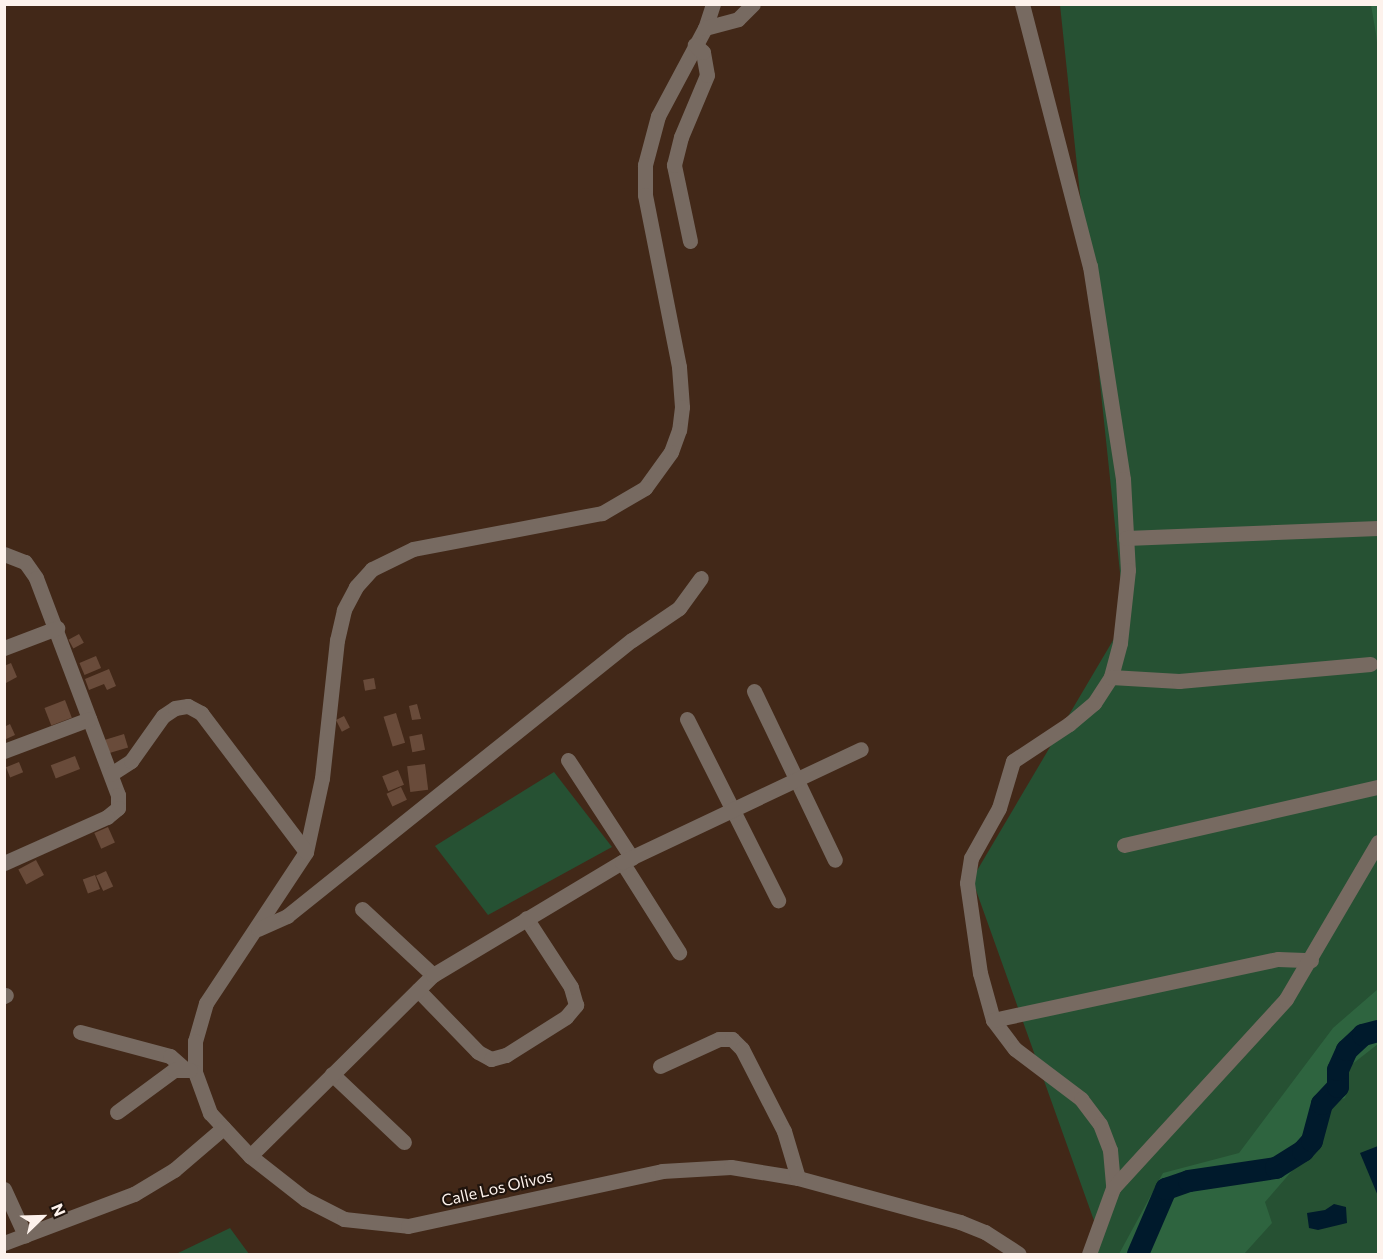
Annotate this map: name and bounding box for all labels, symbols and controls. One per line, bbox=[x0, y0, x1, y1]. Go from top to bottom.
street label: Calle Los Olivos bbox=[439, 1166, 555, 1210]
north arrow bbox=[12, 1187, 72, 1247]
text: N bbox=[48, 1201, 70, 1219]

